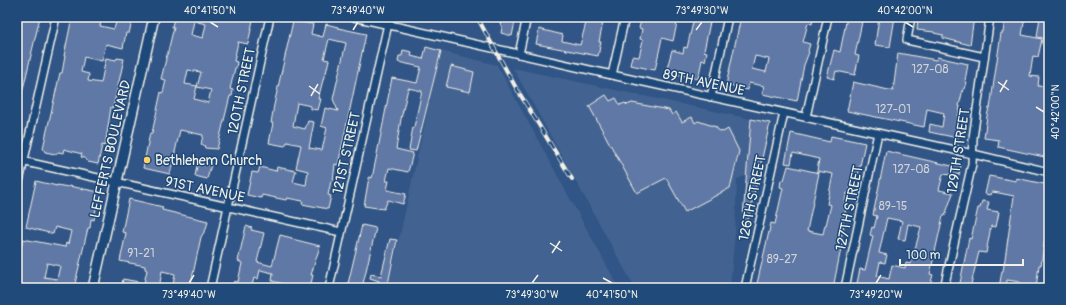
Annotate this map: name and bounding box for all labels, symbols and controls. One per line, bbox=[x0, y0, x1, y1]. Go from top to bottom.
text: 40°41'50"N bbox=[184, 5, 236, 17]
text: 73°49'40"W bbox=[331, 5, 385, 17]
text: 73°49'30"W bbox=[675, 5, 729, 17]
text: 40°42'00"N bbox=[878, 5, 933, 17]
street label: 120TH STREET bbox=[224, 46, 259, 136]
house number: 127-08 bbox=[911, 62, 949, 77]
street label: 89TH AVENUE bbox=[661, 66, 746, 99]
street label: LEFFERTS BOULEVARD bbox=[86, 78, 135, 220]
text: 40°42'00"N bbox=[1050, 84, 1062, 139]
house number: 127-01 bbox=[875, 102, 911, 117]
street label: 129TH STREET bbox=[943, 107, 974, 195]
street label: 121ST STREET bbox=[329, 110, 364, 196]
place label: Bethlehem Church bbox=[155, 152, 262, 169]
street label: 126TH STREET bbox=[735, 153, 770, 243]
marker: Bethlehem Church bbox=[142, 155, 152, 165]
house number: 127-08 bbox=[892, 162, 930, 177]
street label: 127TH STREET bbox=[832, 164, 867, 252]
street label: 91ST AVENUE bbox=[164, 173, 246, 206]
house number: 89-15 bbox=[879, 199, 907, 214]
scale bar bbox=[900, 241, 1023, 267]
house number: 91-21 bbox=[127, 246, 155, 261]
text: 100 m bbox=[906, 248, 941, 263]
house number: 89-27 bbox=[767, 252, 798, 267]
text: 73°49'40"W bbox=[162, 289, 216, 301]
text: 73°49'30"W bbox=[505, 289, 559, 301]
text: 40°41'50"N bbox=[586, 289, 638, 301]
text: 73°49'20"W bbox=[849, 289, 903, 301]

